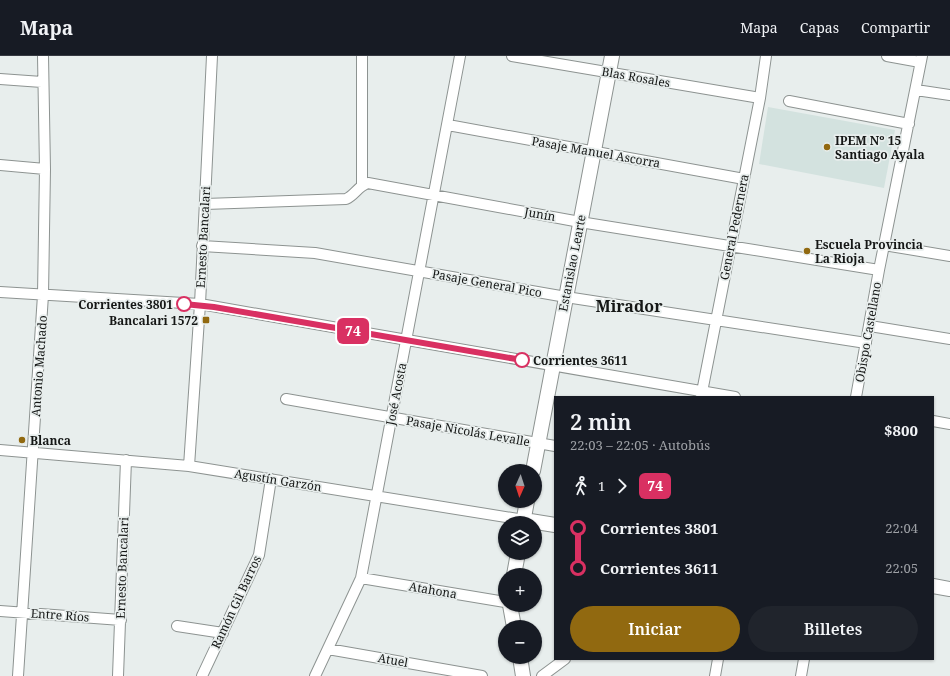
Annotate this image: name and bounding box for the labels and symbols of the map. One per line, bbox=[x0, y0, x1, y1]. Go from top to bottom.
street label: Blas Rosales bbox=[600, 63, 672, 91]
street label: Pasaje Manuel Ascorra bbox=[530, 132, 662, 172]
place label: IPEM Nº 15 Santiago Ayala bbox=[835, 132, 925, 163]
marker: IPEM Nº 15 Santiago Ayala bbox=[822, 142, 832, 152]
street label: General Pedernera bbox=[715, 172, 753, 281]
street label: Ernesto Bancalari bbox=[192, 186, 214, 288]
street label: Junín bbox=[522, 203, 557, 225]
street label: Estanislao Learte bbox=[554, 213, 590, 313]
place label: Escuela Provincia La Rioja bbox=[815, 236, 923, 267]
marker: Escuela Provincia La Rioja bbox=[802, 246, 812, 256]
street label: Pasaje General Pico bbox=[431, 265, 543, 301]
street label: Obispo Castellano bbox=[851, 280, 885, 384]
district label: Mirador bbox=[595, 295, 663, 317]
place label: Corrientes 3801 bbox=[78, 296, 173, 313]
marker: Corrientes 3801 bbox=[176, 296, 192, 312]
place label: Bancalari 1572 bbox=[109, 312, 198, 329]
street label: Antonio Machado bbox=[27, 315, 51, 417]
marker: Bancalari 1572 bbox=[201, 315, 211, 325]
line badge: 74 bbox=[335, 318, 371, 344]
marker: Corrientes 3611 bbox=[514, 352, 530, 368]
place label: Corrientes 3611 bbox=[533, 352, 628, 369]
street label: José Acosta bbox=[381, 361, 410, 428]
street label: Pasaje Nicolás Levalle bbox=[405, 412, 531, 450]
place label: Blanca bbox=[30, 432, 71, 449]
marker: Blanca bbox=[17, 435, 27, 445]
north arrow bbox=[498, 464, 542, 508]
street label: Agustín Garzón bbox=[233, 465, 323, 495]
street label: Ernesto Bancalari bbox=[112, 517, 132, 619]
street label: Ramón Gil Barros bbox=[207, 553, 265, 651]
street label: Atahona bbox=[408, 577, 459, 603]
street label: Entre Ríos bbox=[30, 604, 90, 626]
street label: Atuel bbox=[377, 649, 410, 671]

